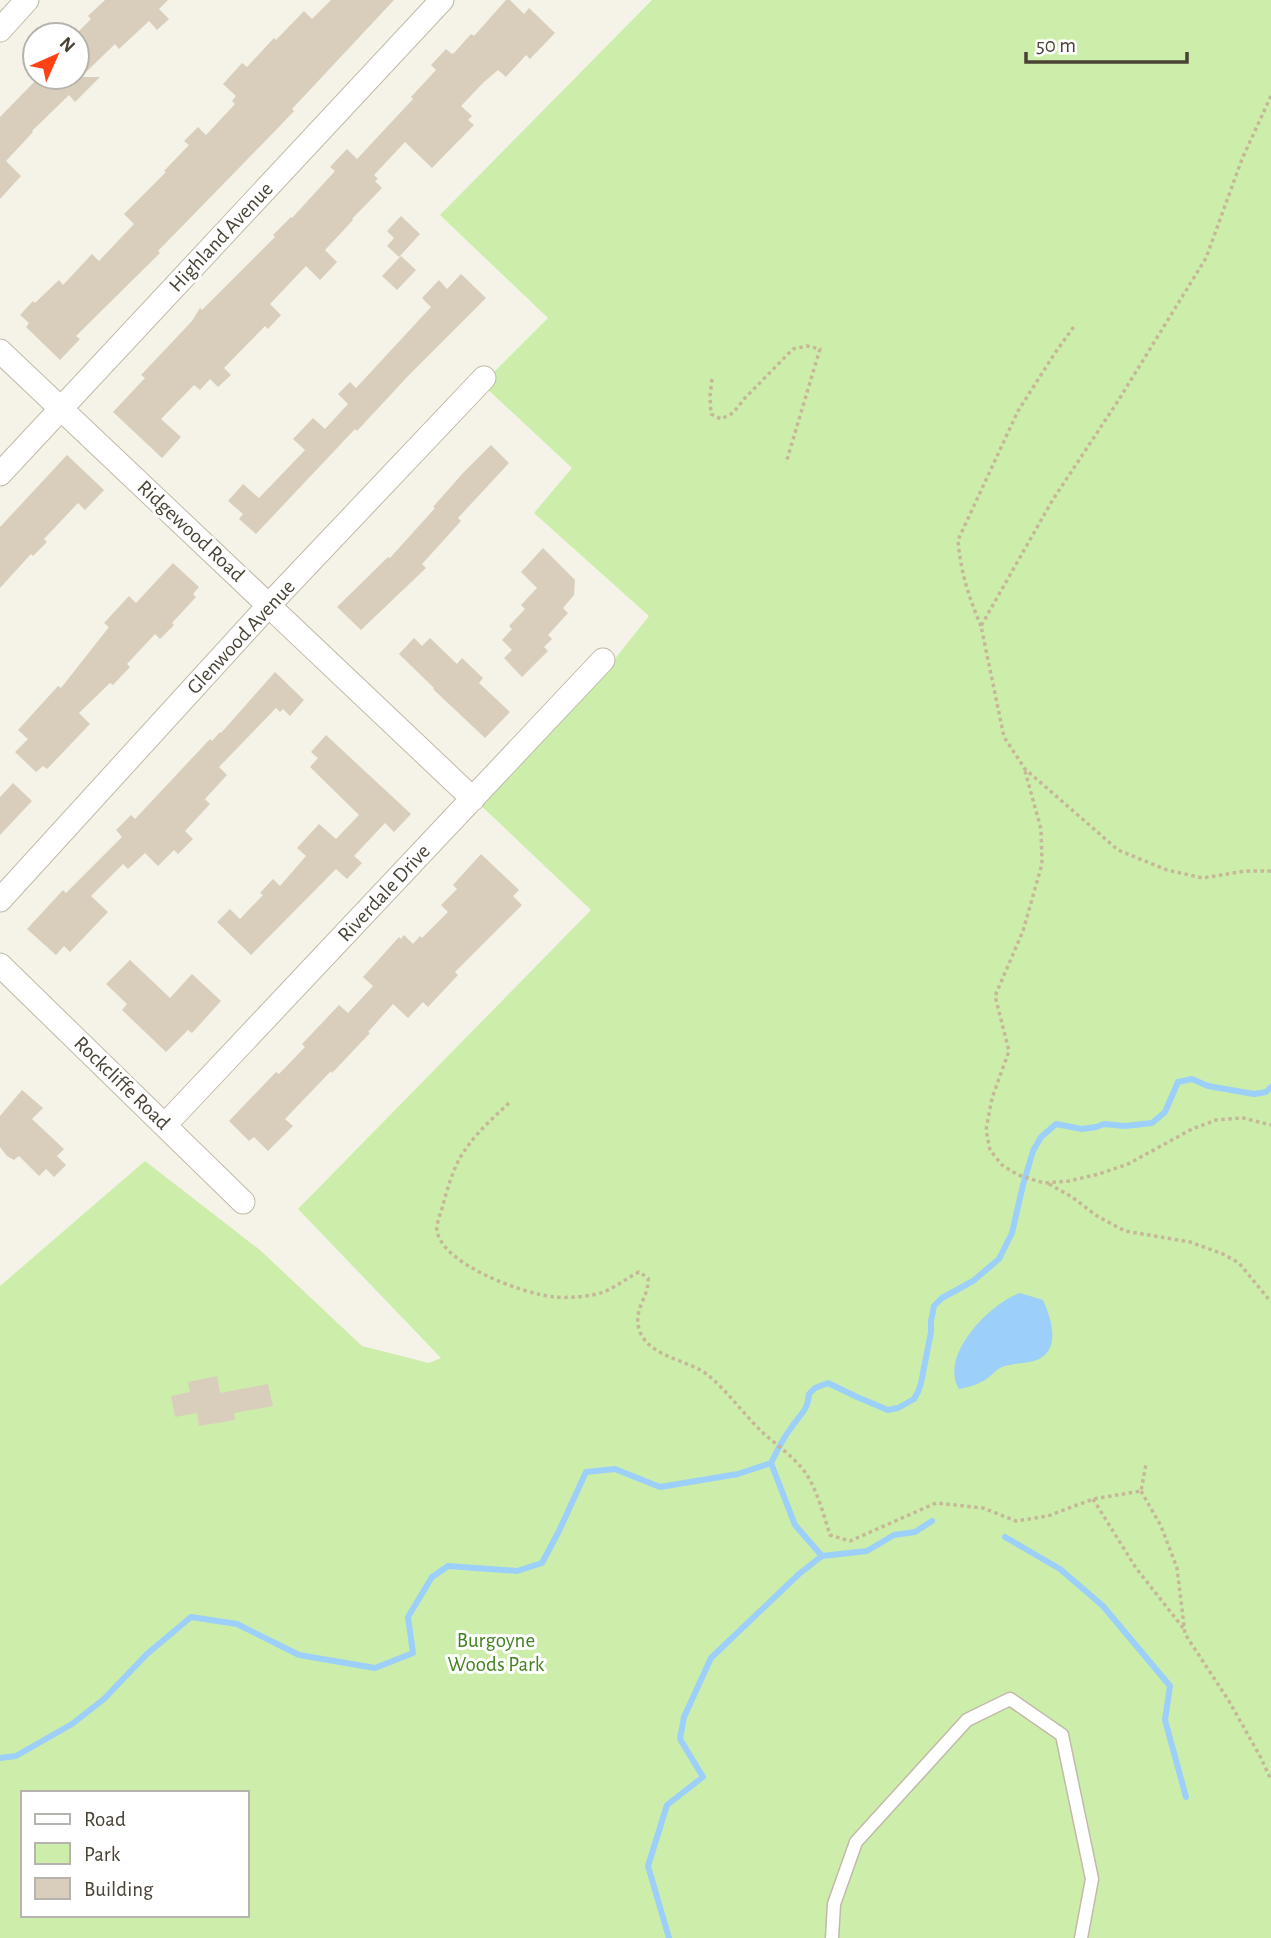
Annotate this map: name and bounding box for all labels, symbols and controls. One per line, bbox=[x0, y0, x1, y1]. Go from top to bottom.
north arrow bbox=[21, 21, 91, 91]
scale bar bbox=[1026, 21, 1187, 65]
text: N bbox=[56, 34, 78, 56]
text: 50 m bbox=[1036, 35, 1076, 56]
street label: Highland Avenue bbox=[165, 178, 277, 296]
street label: Ridgewood Road bbox=[133, 476, 249, 586]
street label: Glenwood Avenue bbox=[183, 576, 299, 698]
street label: Riverdale Drive bbox=[334, 840, 434, 946]
street label: Rockcliffe Road bbox=[70, 1032, 174, 1134]
park label: Burgoyne Woods Park bbox=[448, 1630, 545, 1675]
legend bbox=[21, 1791, 248, 1917]
text: Road bbox=[84, 1809, 126, 1830]
text: Park bbox=[84, 1844, 121, 1865]
text: Building bbox=[84, 1879, 154, 1900]

